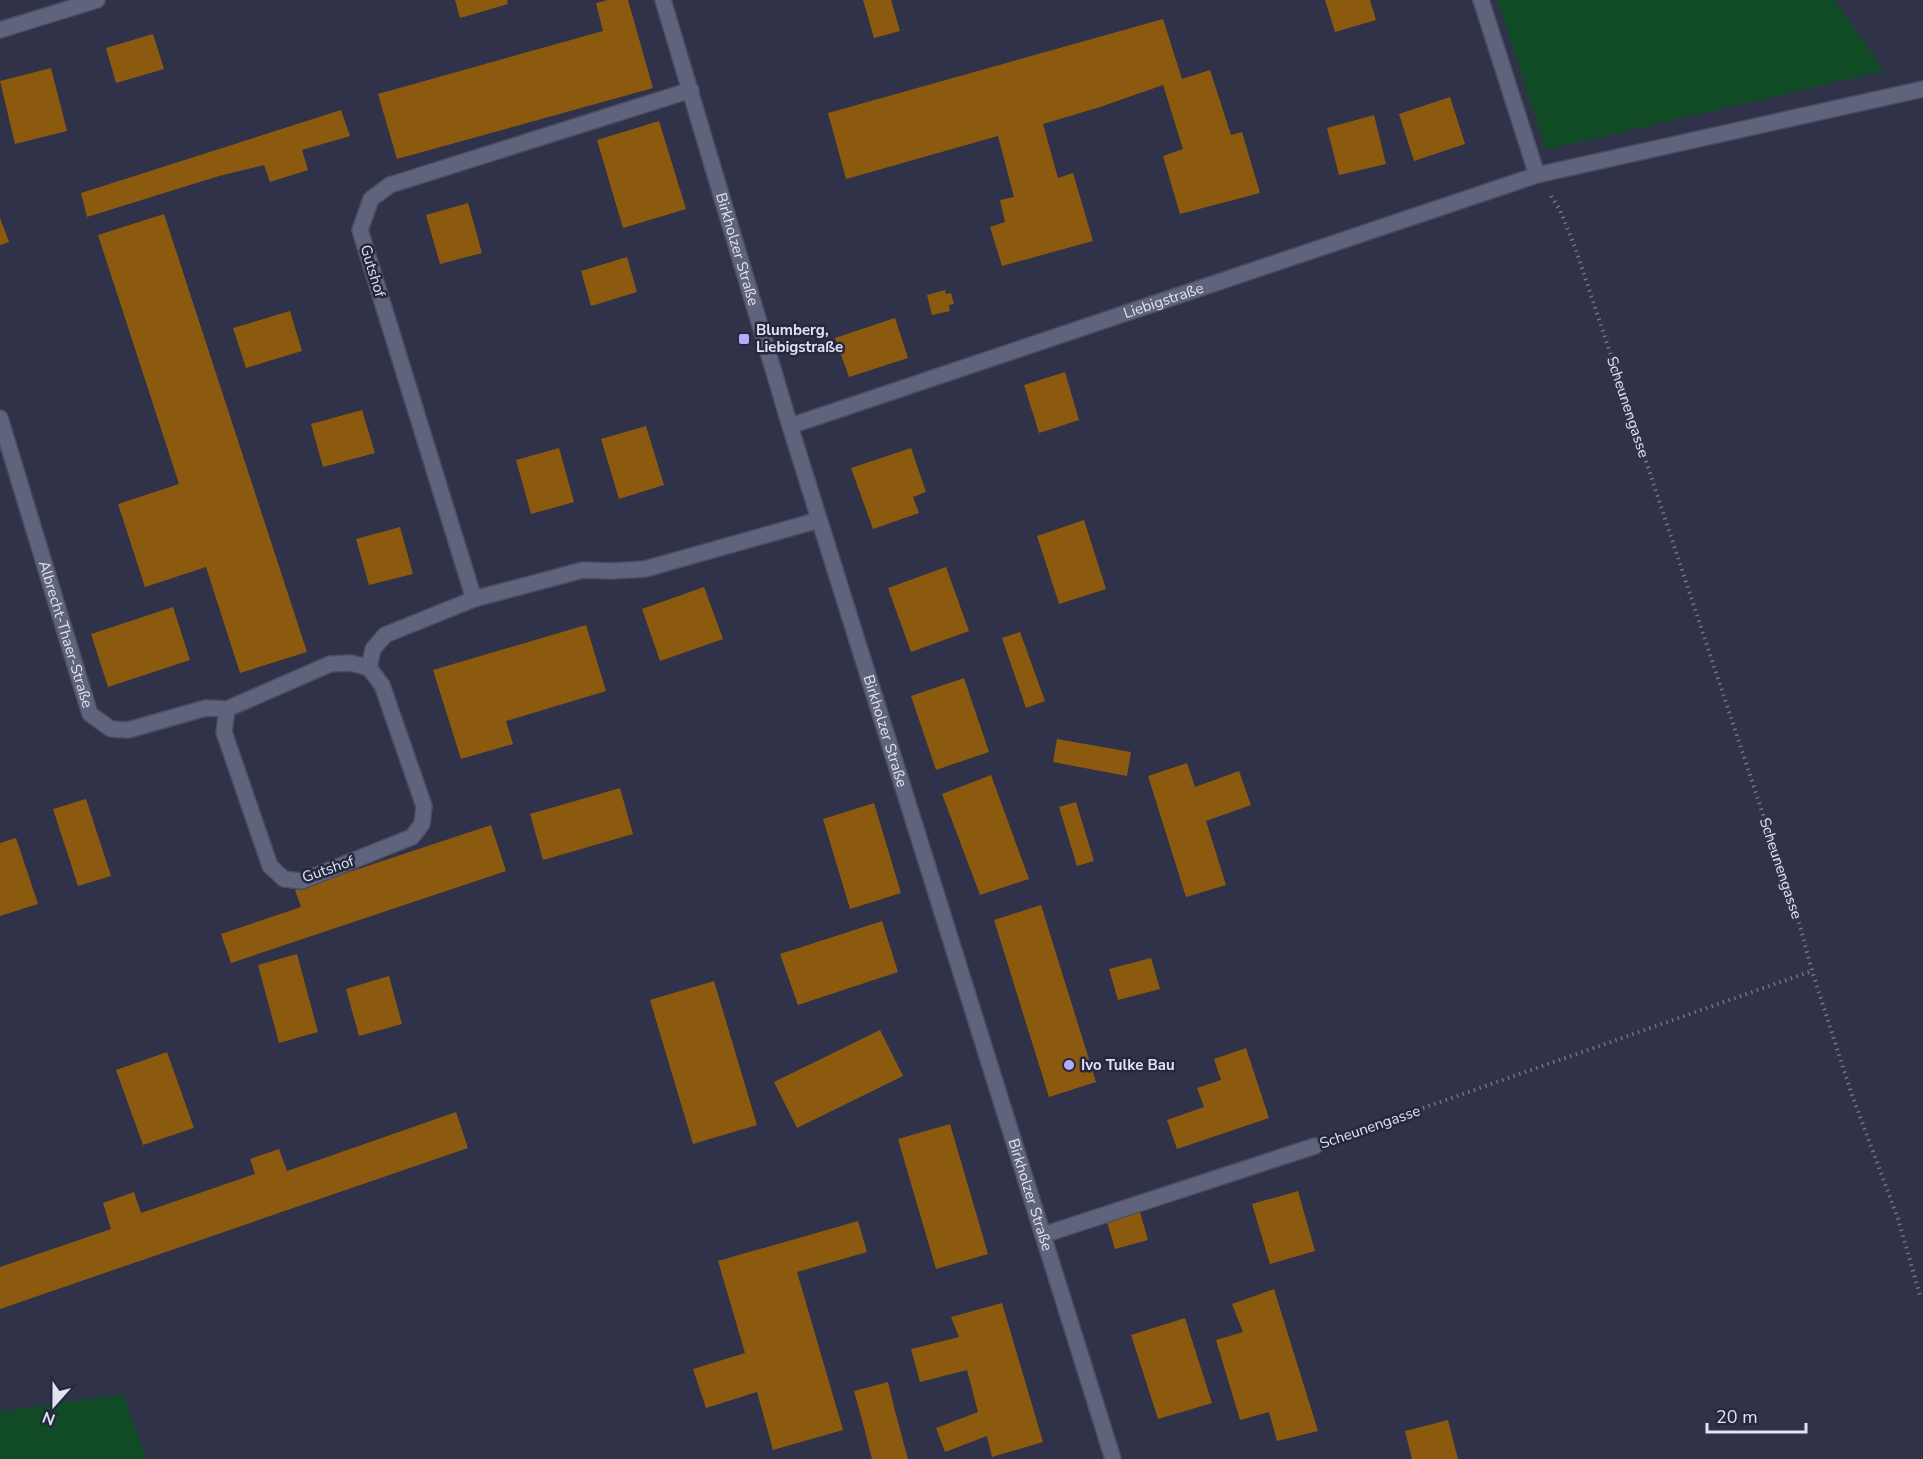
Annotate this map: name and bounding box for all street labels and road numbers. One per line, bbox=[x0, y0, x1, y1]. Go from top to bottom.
street label: Birkholzer Straße bbox=[711, 190, 764, 308]
street label: Gutshof bbox=[356, 242, 391, 300]
street label: Liebigstraße bbox=[1121, 278, 1206, 323]
street label: Scheunengasse bbox=[1602, 354, 1654, 460]
street label: Albrecht-Thaer-Straße bbox=[34, 558, 98, 710]
street label: Birkholzer Straße bbox=[858, 672, 912, 790]
street label: Scheunengasse bbox=[1755, 815, 1807, 921]
street label: Gutshof bbox=[299, 851, 358, 887]
street label: Scheunengasse bbox=[1317, 1100, 1423, 1154]
street label: Birkholzer Straße bbox=[1003, 1136, 1057, 1254]

